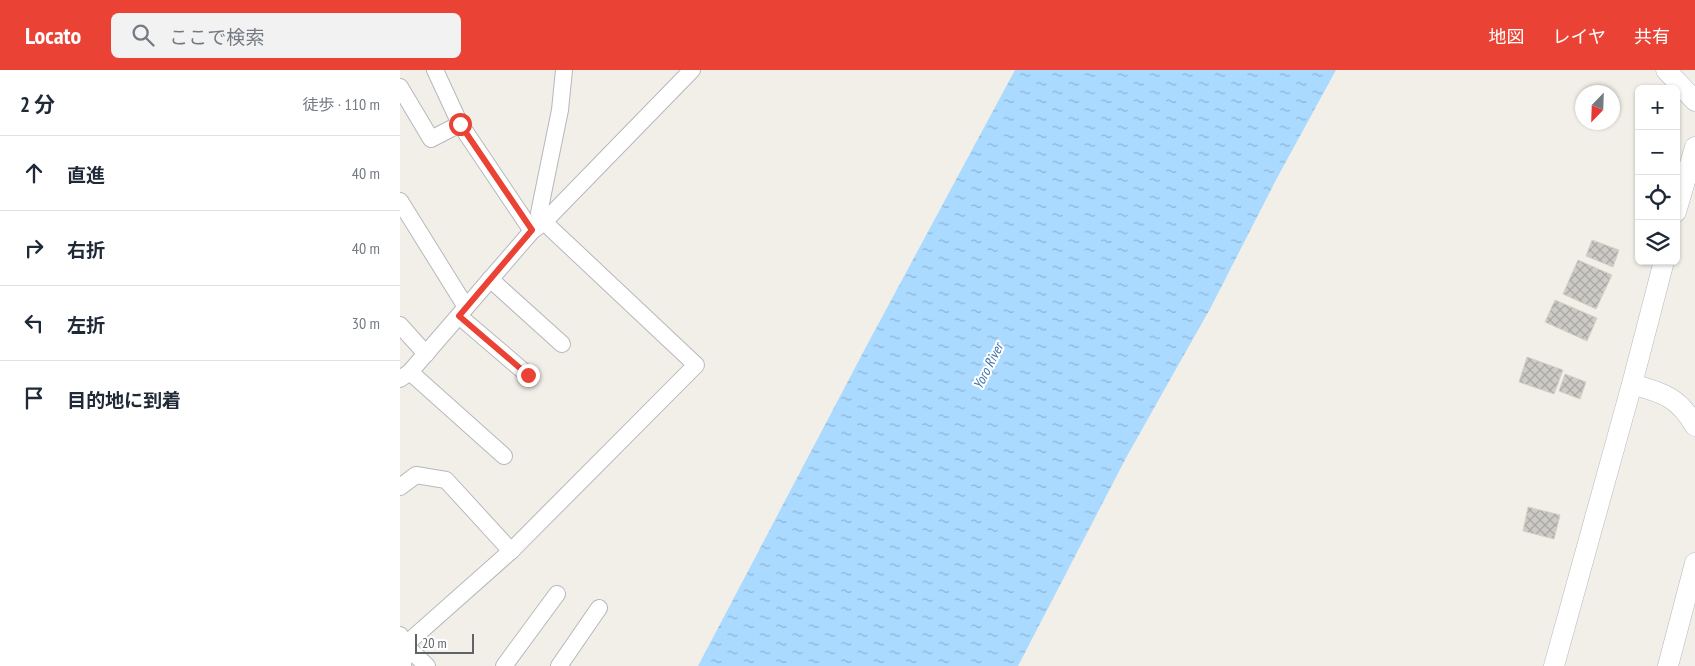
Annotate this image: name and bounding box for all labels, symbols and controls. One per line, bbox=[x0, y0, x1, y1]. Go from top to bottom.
search box bbox=[111, 13, 461, 58]
text: Locato bbox=[25, 20, 81, 51]
icon: search bbox=[129, 21, 157, 49]
text: ここで検索 bbox=[169, 25, 264, 49]
text: 地図 bbox=[1489, 25, 1525, 48]
text: レイヤ bbox=[1553, 25, 1606, 48]
text: 共有 bbox=[1634, 25, 1670, 48]
north arrow bbox=[1575, 85, 1620, 130]
map controls bbox=[1635, 85, 1680, 265]
button: + bbox=[1635, 85, 1680, 130]
text: 2 分 bbox=[20, 91, 55, 118]
text: 徒歩 · 110 m bbox=[302, 94, 380, 114]
route start bbox=[449, 113, 472, 136]
button: − bbox=[1635, 130, 1680, 175]
icon: ahead bbox=[20, 159, 48, 187]
text: 直進 bbox=[67, 163, 105, 187]
text: 40 m bbox=[352, 163, 380, 183]
button: locate bbox=[1635, 175, 1680, 220]
button: layers bbox=[1635, 220, 1680, 265]
icon: right bbox=[20, 234, 48, 262]
text: 右折 bbox=[67, 238, 105, 262]
text: 40 m bbox=[352, 238, 380, 258]
icon: left bbox=[20, 309, 48, 337]
text: 左折 bbox=[67, 313, 105, 337]
text: 30 m bbox=[352, 313, 380, 333]
water label: Yoro River bbox=[969, 338, 1008, 392]
route end bbox=[517, 364, 540, 387]
icon: arrive bbox=[20, 384, 48, 412]
text: 目的地に到着 bbox=[67, 388, 181, 412]
scale bar bbox=[415, 631, 474, 654]
text: 20 m bbox=[422, 634, 447, 652]

